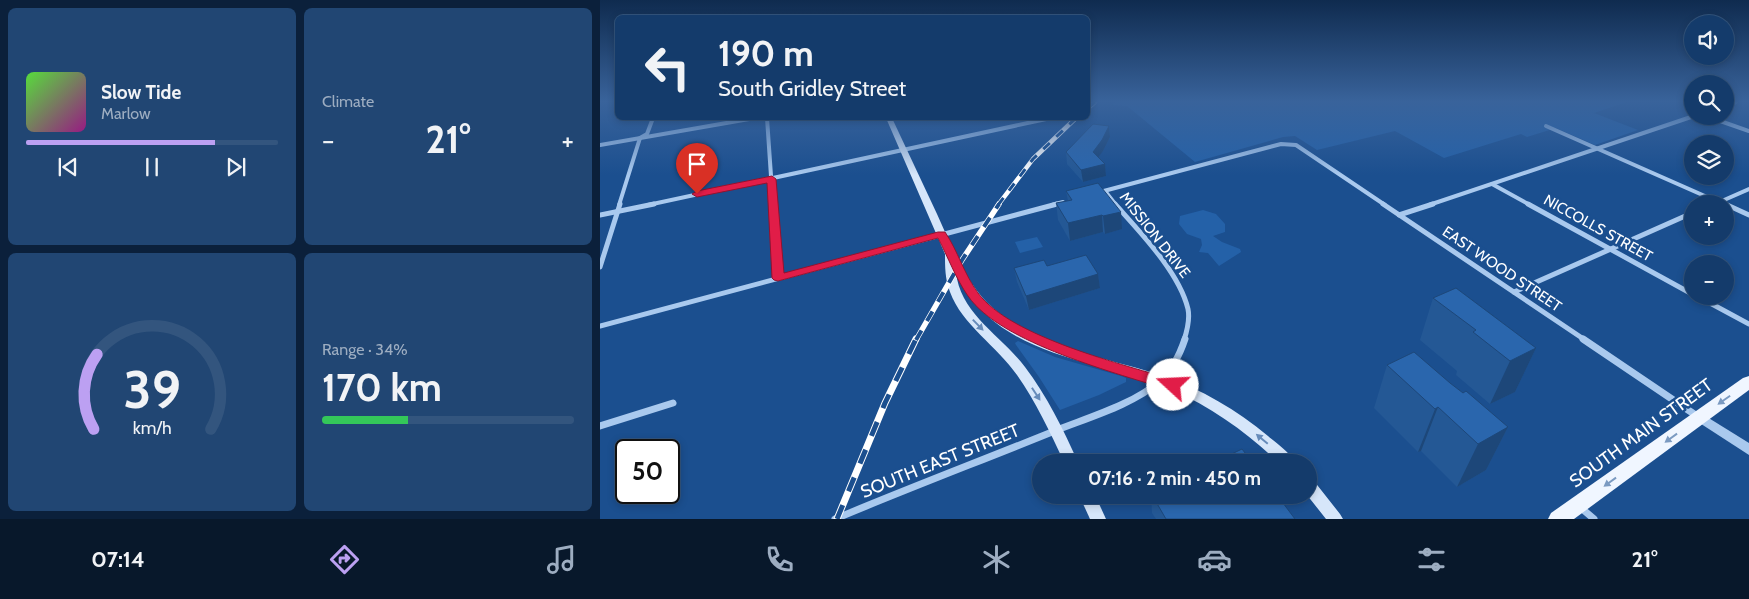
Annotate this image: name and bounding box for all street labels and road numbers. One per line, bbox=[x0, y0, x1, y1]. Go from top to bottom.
street label: MISSION DRIVE bbox=[1116, 188, 1194, 282]
street label: NICCOLLS STREET bbox=[1540, 191, 1656, 265]
street label: EAST WOOD STREET bbox=[1439, 223, 1565, 315]
street label: SOUTH MAIN STREET bbox=[1565, 374, 1717, 492]
street label: SOUTH EAST STREET bbox=[857, 419, 1023, 503]

